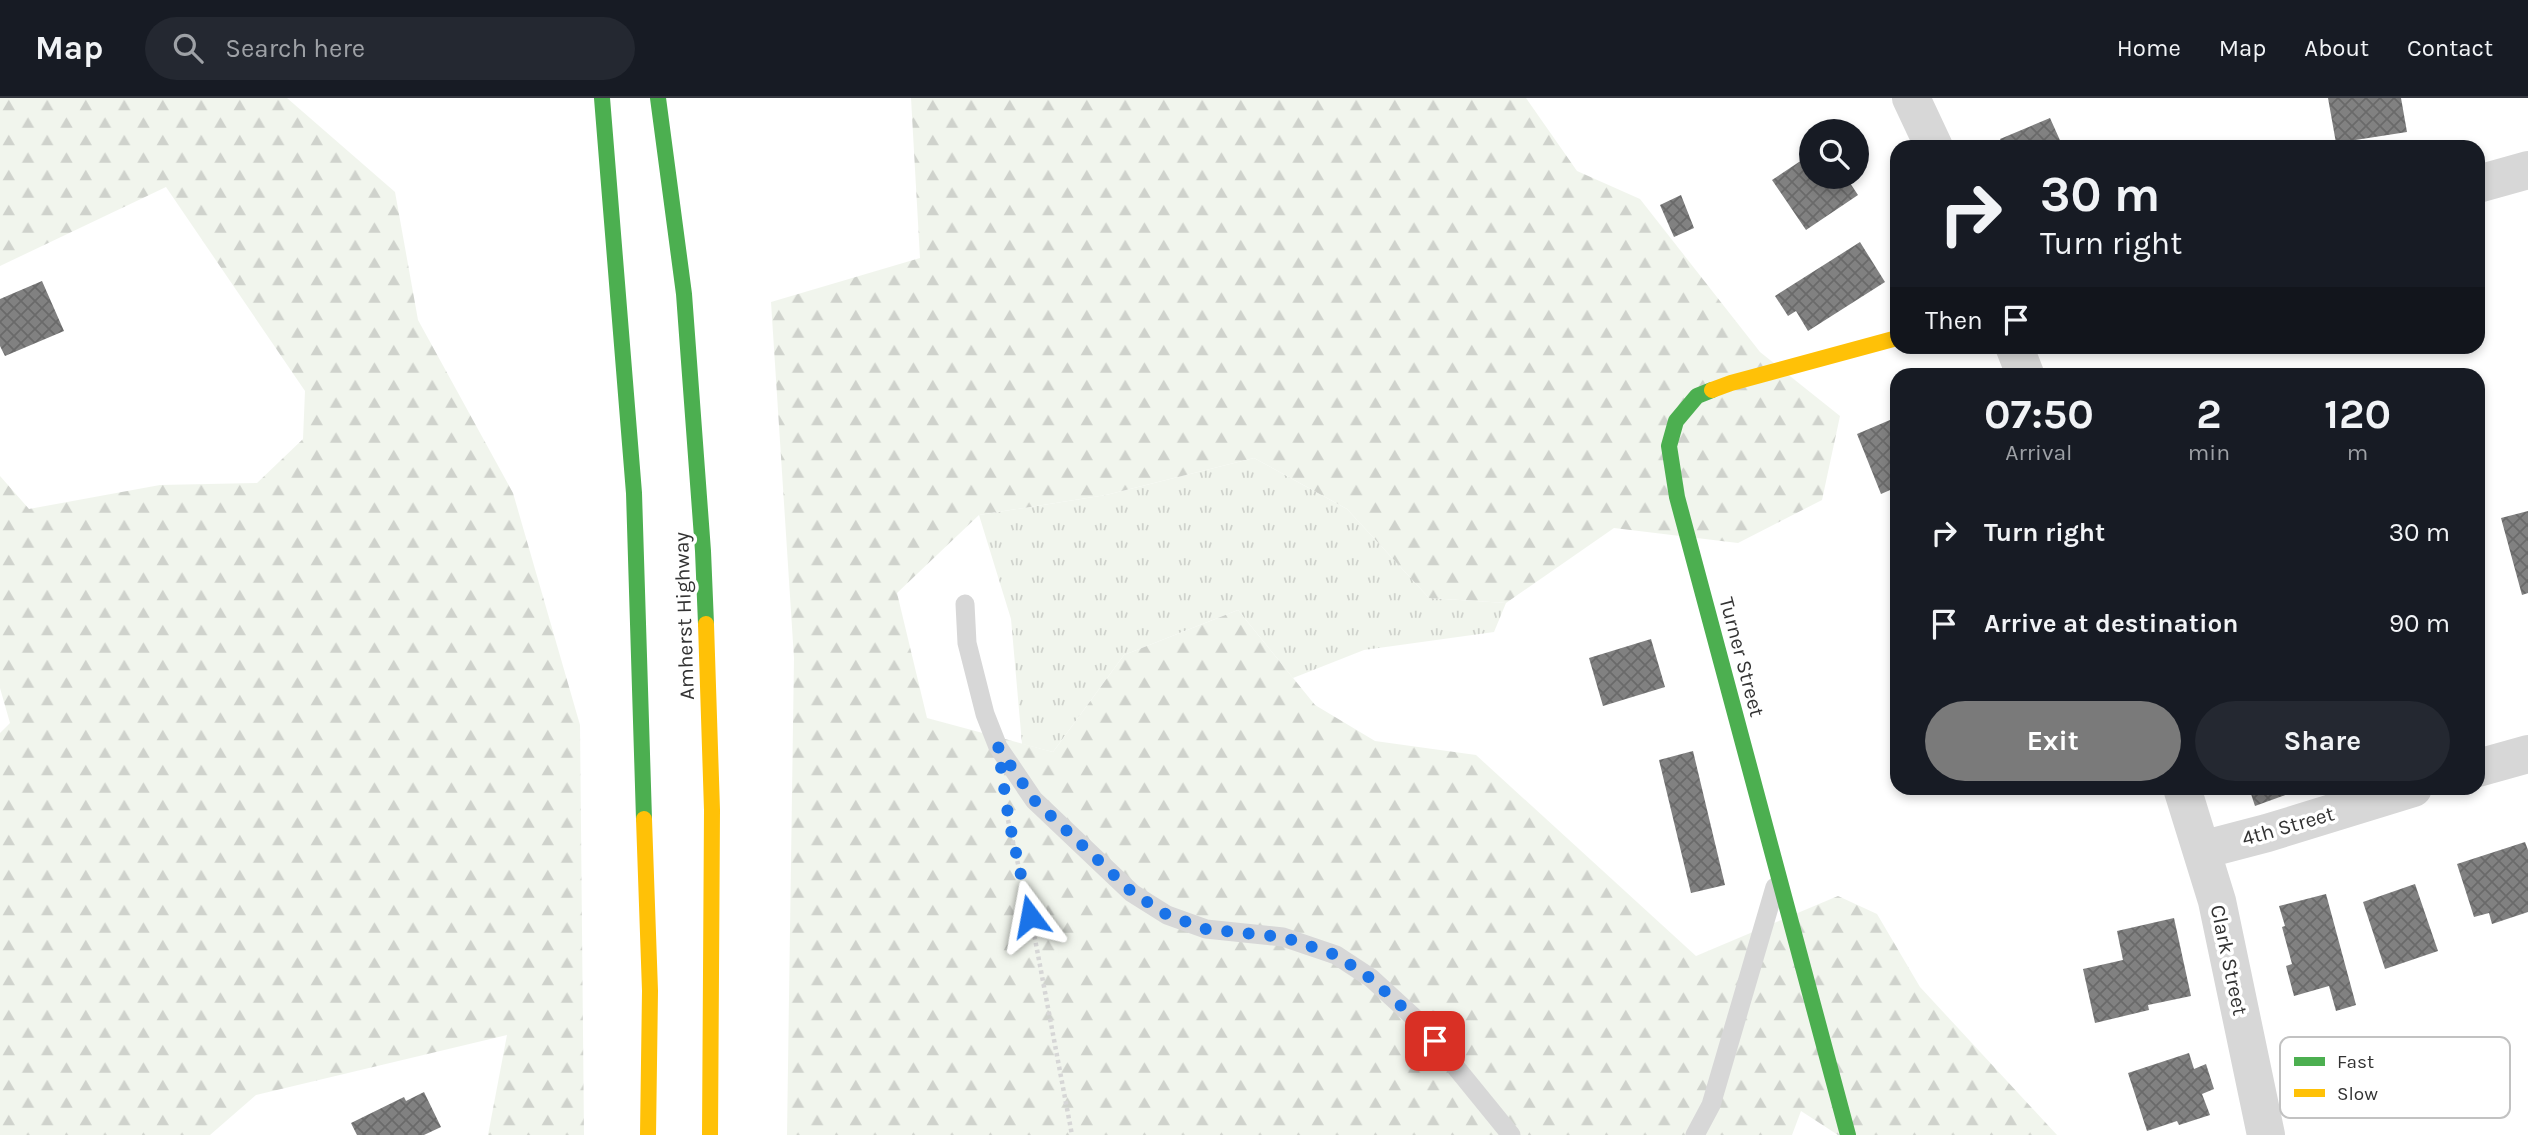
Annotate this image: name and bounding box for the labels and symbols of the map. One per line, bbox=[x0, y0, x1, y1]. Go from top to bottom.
street label: Amherst Highway bbox=[669, 531, 699, 700]
street label: Turner Street bbox=[1714, 594, 1770, 720]
street label: 4th Street bbox=[2239, 801, 2337, 851]
position arrow bbox=[993, 879, 1067, 953]
street label: Clark Street bbox=[2206, 903, 2252, 1018]
pin bbox=[1405, 1011, 1465, 1071]
legend bbox=[2280, 1037, 2510, 1118]
text: Fast bbox=[2337, 1051, 2374, 1073]
text: Slow bbox=[2337, 1083, 2378, 1105]

